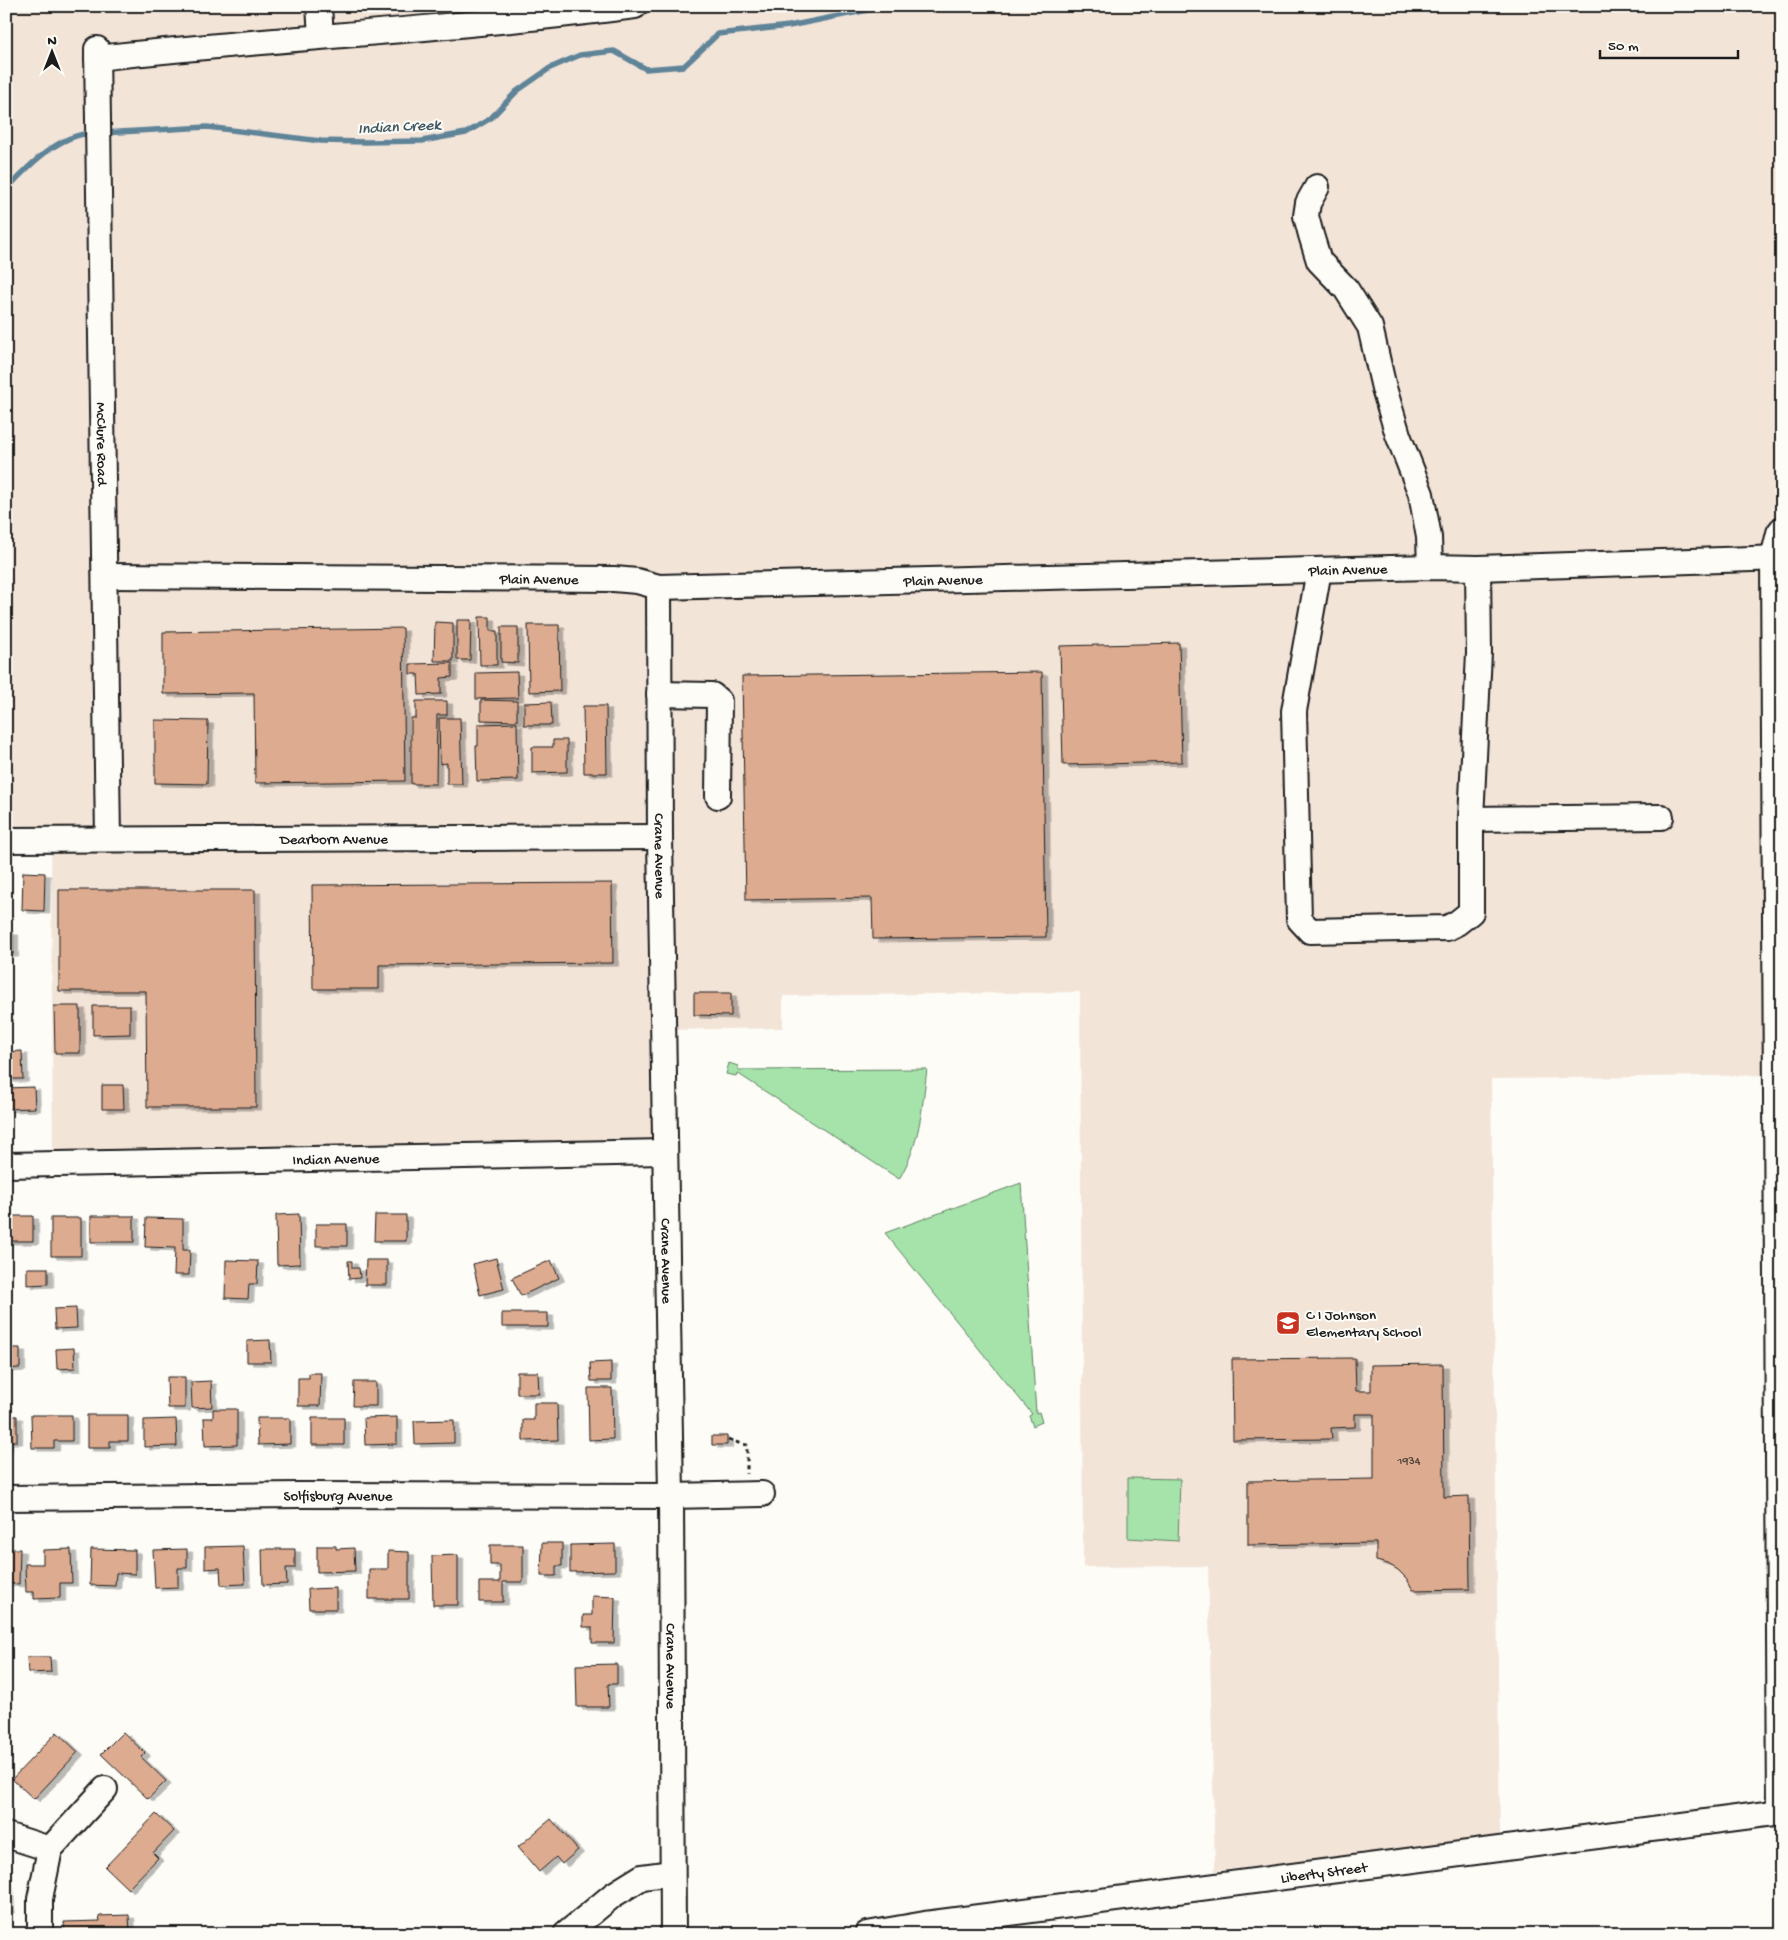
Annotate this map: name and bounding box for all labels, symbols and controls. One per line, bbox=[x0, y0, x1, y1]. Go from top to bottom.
north arrow bbox=[28, 28, 78, 78]
scale bar bbox=[1600, 28, 1738, 60]
text: N bbox=[47, 33, 57, 50]
text: 50 m bbox=[1608, 38, 1639, 56]
water label: Indian Creek bbox=[357, 117, 443, 140]
street label: McClure Road bbox=[91, 402, 110, 487]
street label: Plain Avenue bbox=[1307, 561, 1388, 581]
street label: Plain Avenue bbox=[498, 571, 579, 590]
street label: Plain Avenue bbox=[902, 572, 983, 592]
street label: Crane Avenue bbox=[649, 813, 668, 899]
street label: Dearborn Avenue bbox=[279, 831, 388, 850]
street label: Indian Avenue bbox=[292, 1151, 380, 1170]
street label: Crane Avenue bbox=[655, 1218, 675, 1304]
place label: C I Johnson Elementary School bbox=[1306, 1307, 1422, 1342]
school or university icon: C I Johnson Elementary School bbox=[1275, 1310, 1301, 1336]
house number: 1934 bbox=[1397, 1455, 1421, 1469]
street label: Solfisburg Avenue bbox=[283, 1488, 393, 1506]
street label: Crane Avenue bbox=[661, 1623, 679, 1709]
street label: Liberty Street bbox=[1280, 1859, 1370, 1888]

